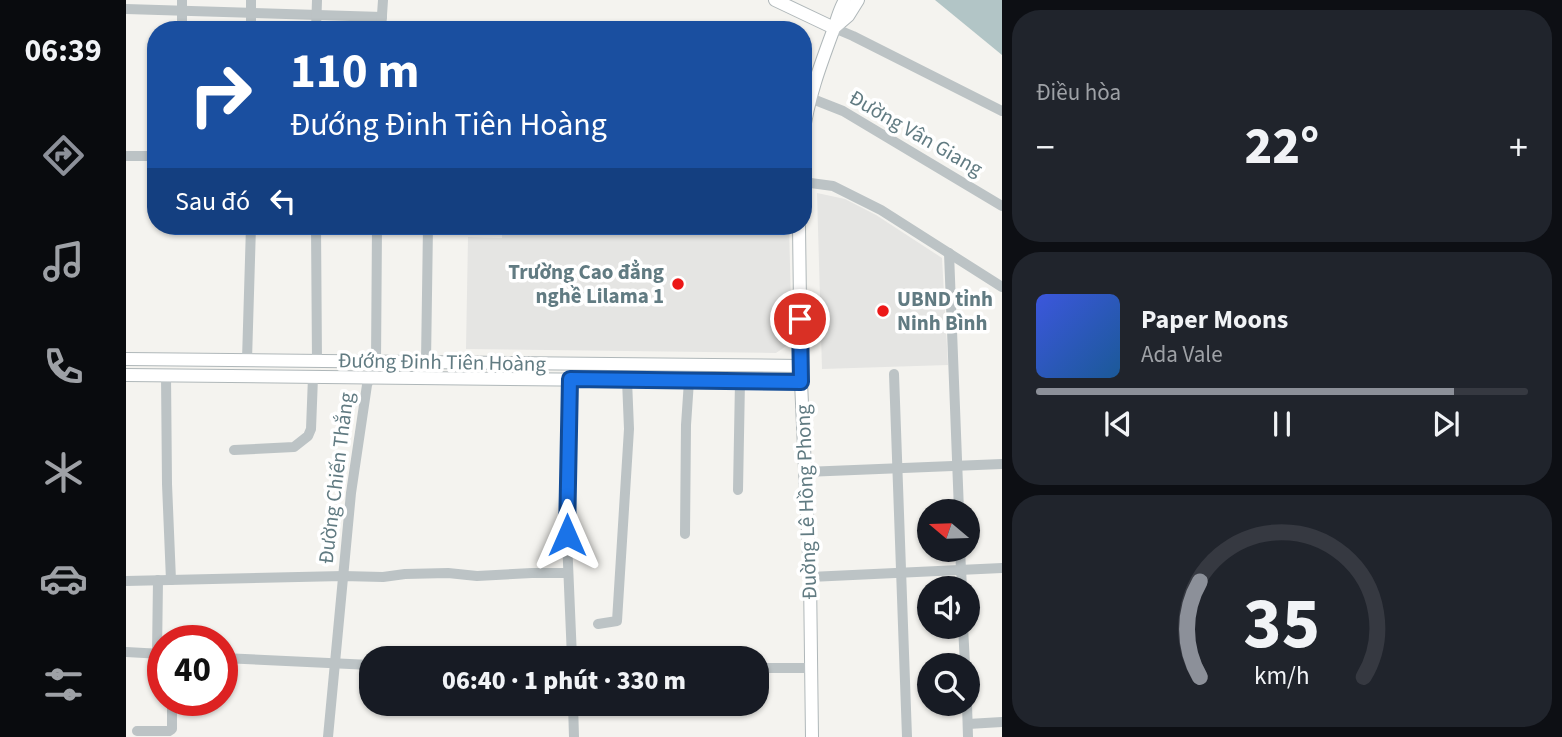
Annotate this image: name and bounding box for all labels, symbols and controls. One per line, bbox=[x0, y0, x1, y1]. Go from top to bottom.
text: 06:39 bbox=[24, 28, 102, 74]
text: 110 m bbox=[290, 37, 419, 107]
icon: right bbox=[175, 49, 266, 140]
text: Điều hòa bbox=[1036, 76, 1121, 109]
street label: Đường Vân Giang bbox=[844, 83, 989, 184]
text: Đướng Đinh Tiên Hoàng bbox=[290, 102, 607, 148]
text: 22° bbox=[1245, 110, 1319, 184]
text: − bbox=[1036, 121, 1055, 175]
text: + bbox=[1509, 121, 1528, 175]
icon: directions bbox=[39, 131, 88, 180]
icon: left bbox=[264, 182, 302, 220]
text: Sau đó bbox=[175, 183, 250, 220]
icon: music bbox=[39, 237, 88, 286]
place label: Trường Cao đẳng nghề Lilama 1 bbox=[508, 257, 664, 311]
marker: Trường Cao đẳng nghề Lilama 1 bbox=[670, 276, 686, 292]
place label: UBND tỉnh Ninh Bình bbox=[897, 284, 993, 338]
pin bbox=[770, 289, 830, 349]
icon: arrive bbox=[781, 300, 819, 338]
text: Paper Moons bbox=[1141, 301, 1288, 338]
marker: UBND tỉnh Ninh Bình bbox=[875, 303, 891, 319]
text: Ada Vale bbox=[1141, 338, 1223, 371]
icon: phone bbox=[39, 342, 88, 391]
street label: Đướng Đinh Tiên Hoàng bbox=[338, 345, 547, 379]
street label: Đường Chiến Thắng bbox=[311, 390, 361, 565]
street label: Đuờng Lê Hồng Phong bbox=[788, 404, 824, 600]
icon: previous bbox=[1099, 405, 1137, 443]
icon: pause bbox=[1263, 405, 1301, 443]
icon: next bbox=[1427, 405, 1465, 443]
icon: climate bbox=[39, 448, 88, 497]
position arrow bbox=[530, 498, 604, 572]
north arrow bbox=[917, 499, 980, 562]
map controls bbox=[917, 499, 980, 716]
icon: car bbox=[39, 554, 88, 603]
text: 35 bbox=[1244, 572, 1320, 676]
button: sound bbox=[917, 576, 980, 639]
speed limit sign: 40 bbox=[147, 625, 238, 716]
button: search bbox=[917, 653, 980, 716]
text: km/h bbox=[1254, 658, 1310, 694]
icon: filters bbox=[39, 660, 88, 709]
text: 06:40 · 1 phút · 330 m bbox=[442, 662, 686, 699]

